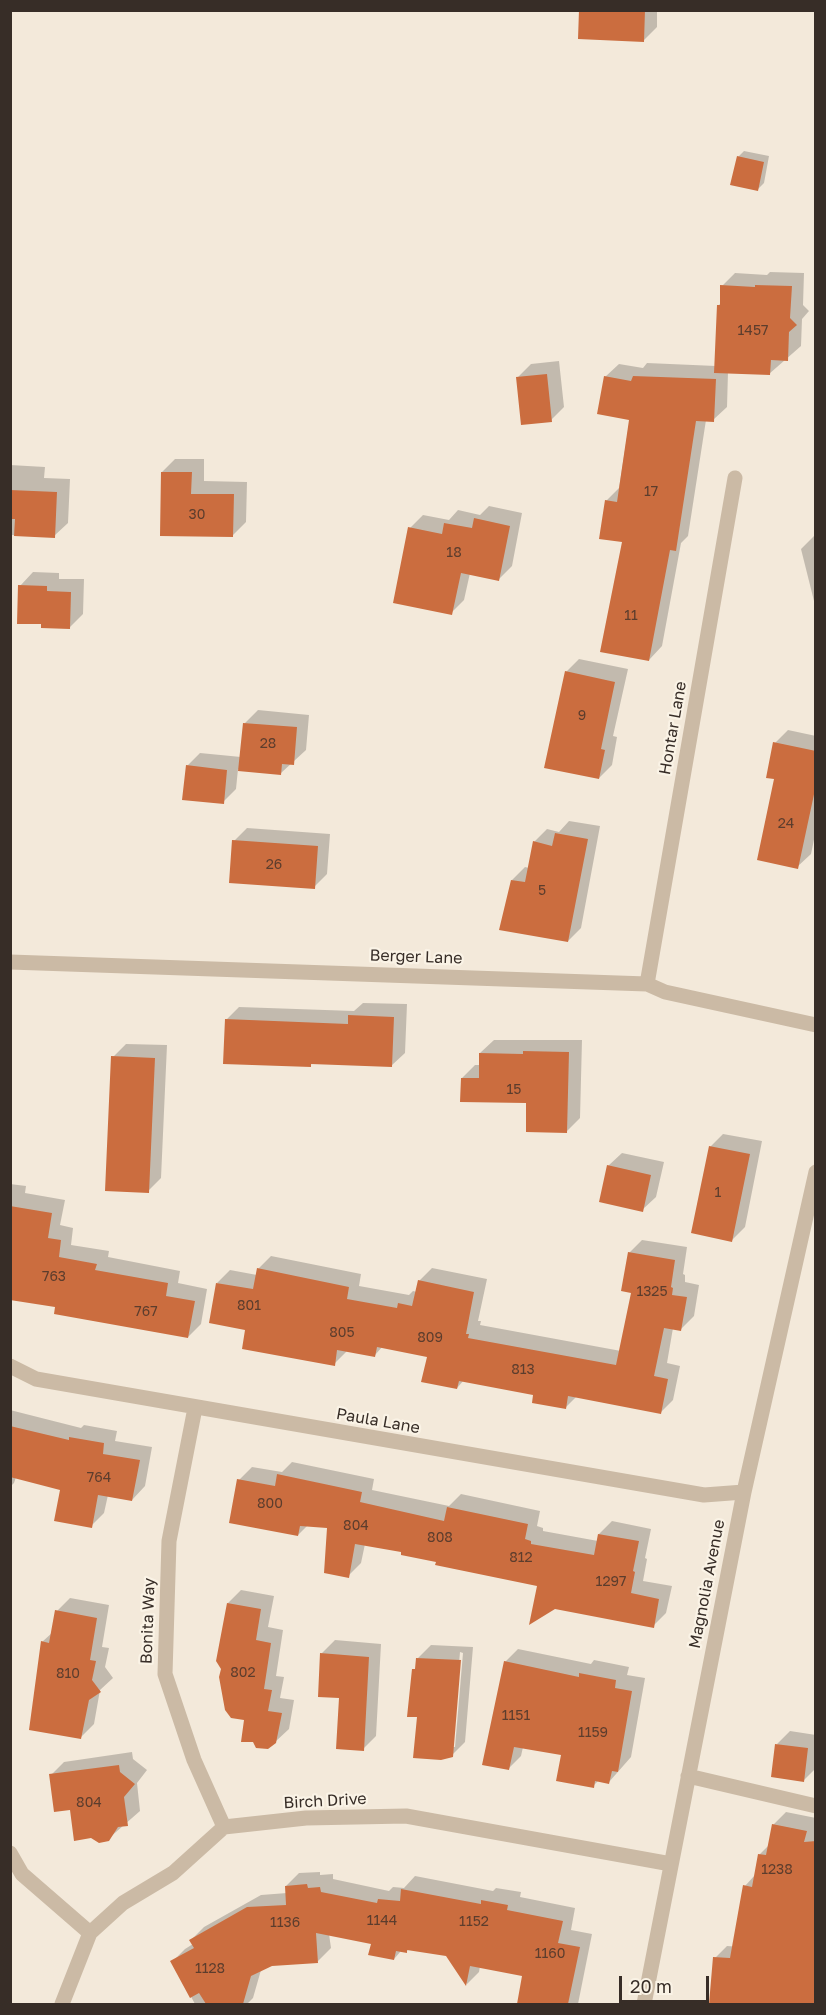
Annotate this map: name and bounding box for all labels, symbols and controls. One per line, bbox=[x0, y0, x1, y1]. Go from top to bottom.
house number: 1457 bbox=[738, 323, 768, 339]
house number: 17 bbox=[644, 484, 658, 500]
house number: 30 bbox=[189, 507, 205, 523]
house number: 18 bbox=[446, 545, 462, 561]
house number: 11 bbox=[624, 608, 638, 624]
street label: Hontar Lane bbox=[655, 680, 691, 776]
house number: 9 bbox=[578, 708, 586, 724]
house number: 28 bbox=[260, 736, 276, 752]
house number: 24 bbox=[778, 816, 794, 832]
house number: 26 bbox=[266, 857, 282, 873]
house number: 5 bbox=[538, 883, 546, 899]
street label: Berger Lane bbox=[369, 946, 463, 968]
house number: 15 bbox=[507, 1082, 521, 1098]
house number: 1 bbox=[715, 1185, 721, 1201]
house number: 763 bbox=[42, 1269, 66, 1285]
house number: 1325 bbox=[636, 1284, 668, 1300]
house number: 801 bbox=[237, 1298, 261, 1314]
house number: 767 bbox=[134, 1304, 158, 1320]
house number: 805 bbox=[329, 1325, 355, 1341]
house number: 809 bbox=[417, 1330, 443, 1346]
house number: 813 bbox=[511, 1362, 535, 1378]
street label: Paula Lane bbox=[335, 1404, 421, 1438]
house number: 764 bbox=[87, 1470, 111, 1486]
house number: 800 bbox=[257, 1496, 283, 1512]
house number: 804 bbox=[343, 1518, 369, 1534]
street label: Magnolia Avenue bbox=[685, 1518, 729, 1650]
house number: 808 bbox=[427, 1530, 453, 1546]
house number: 812 bbox=[509, 1550, 533, 1566]
house number: 1297 bbox=[596, 1574, 626, 1590]
street label: Bonita Way bbox=[137, 1578, 159, 1664]
house number: 802 bbox=[230, 1665, 256, 1681]
house number: 810 bbox=[56, 1666, 80, 1682]
house number: 1151 bbox=[502, 1708, 530, 1724]
house number: 1159 bbox=[578, 1725, 608, 1741]
street label: Birch Drive bbox=[283, 1789, 367, 1813]
house number: 804 bbox=[76, 1795, 102, 1811]
house number: 1238 bbox=[761, 1862, 793, 1878]
house number: 1144 bbox=[367, 1913, 397, 1929]
house number: 1152 bbox=[459, 1914, 489, 1930]
house number: 1136 bbox=[270, 1915, 300, 1931]
house number: 1160 bbox=[535, 1946, 565, 1962]
house number: 1128 bbox=[195, 1961, 225, 1977]
scale bar bbox=[622, 1964, 712, 2002]
text: 20 m bbox=[630, 1975, 672, 1997]

